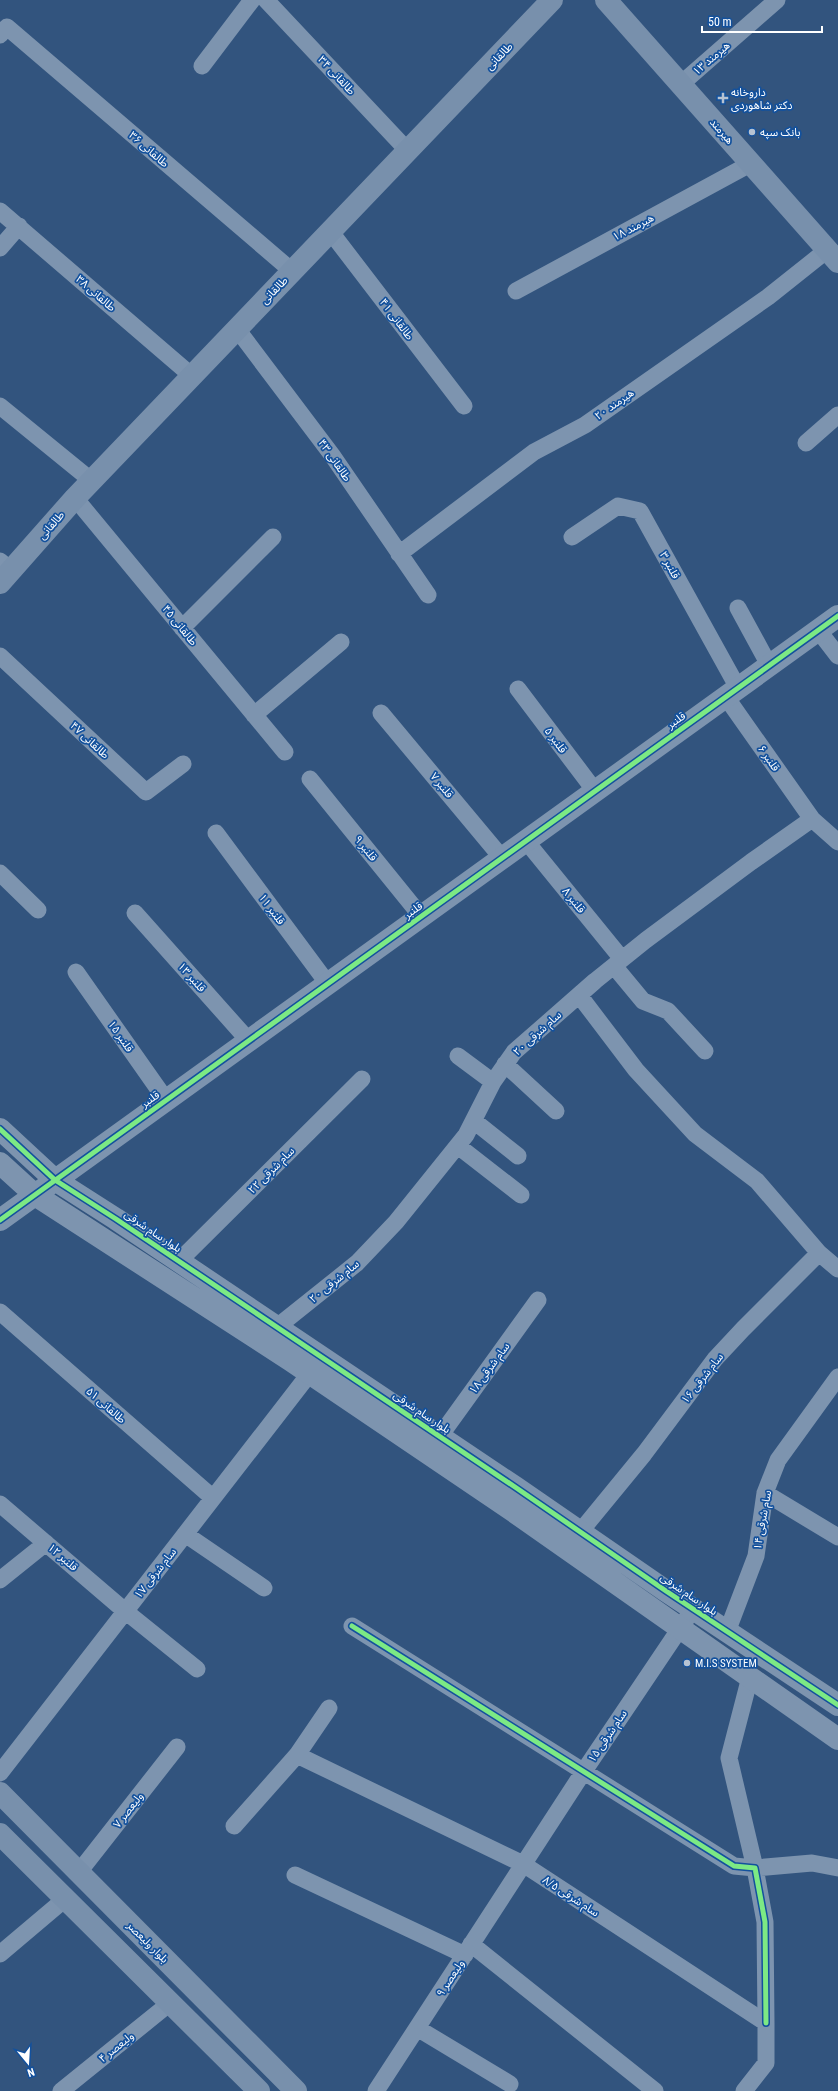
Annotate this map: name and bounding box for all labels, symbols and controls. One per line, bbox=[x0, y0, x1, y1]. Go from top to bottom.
scale bar bbox=[702, 8, 822, 34]
text: 50 m bbox=[708, 15, 732, 29]
street label: هیرمند ۱۳ bbox=[690, 39, 733, 78]
street label: طالقانی bbox=[483, 40, 516, 73]
street label: طالقانی ۳۴ bbox=[315, 53, 358, 97]
place label: داروخانه دکتر شاهوردی bbox=[731, 86, 792, 112]
marker: داروخانه دکتر شاهوردی bbox=[718, 93, 728, 103]
street label: هیرمند bbox=[707, 116, 736, 147]
place label: بانک سپه bbox=[760, 126, 800, 140]
marker: بانک سپه bbox=[747, 127, 757, 137]
street label: طالقانی ۳۶ bbox=[126, 129, 171, 170]
street label: هیرمند ۱۸ bbox=[610, 211, 656, 244]
street label: طالقانی ۳۸ bbox=[73, 273, 118, 314]
street label: طالقانی bbox=[258, 274, 291, 307]
street label: طالقانی ۴۱ bbox=[377, 296, 416, 343]
street label: هیرمند ۲۰ bbox=[592, 386, 636, 423]
street label: طالقانی ۴۳ bbox=[315, 437, 354, 484]
street label: طالقانی bbox=[36, 509, 67, 542]
street label: قلنبر ۳ bbox=[657, 549, 682, 581]
street label: طالقانی ۴۵ bbox=[159, 602, 200, 648]
street label: قلنبر bbox=[664, 709, 688, 732]
street label: طالقانی ۴۷ bbox=[68, 719, 112, 762]
street label: قلنبر ۵ bbox=[542, 725, 570, 756]
street label: قلنبر ۶ bbox=[755, 743, 782, 774]
street label: قلنبر ۷ bbox=[427, 770, 456, 801]
street label: قلنبر ۹ bbox=[351, 833, 380, 864]
street label: قلنبر ۸ bbox=[559, 885, 588, 916]
street label: قلنبر ۱۱ bbox=[256, 891, 287, 927]
street label: قلنبر bbox=[401, 899, 425, 922]
street label: قلنبر ۱۳ bbox=[175, 960, 208, 995]
street label: سام شرقی ۲۰ bbox=[511, 1008, 565, 1059]
street label: قلنبر ۱۵ bbox=[105, 1018, 136, 1055]
street label: قلنبر bbox=[138, 1088, 162, 1111]
street label: سام شرقی ۲۲ bbox=[245, 1144, 298, 1197]
street label: بلوار سام شرقی bbox=[121, 1208, 184, 1256]
street label: سام شرقی ۲۰ bbox=[307, 1257, 363, 1306]
street label: سام شرقی ۱۸ bbox=[466, 1340, 513, 1397]
street label: سام شرقی ۱۶ bbox=[679, 1350, 727, 1407]
street label: طالقانی ۵۱ bbox=[83, 1385, 128, 1426]
street label: بلوار سام شرقی bbox=[390, 1389, 453, 1437]
street label: سام شرقی ۱۴ bbox=[751, 1489, 775, 1551]
street label: قلنبر ۱۲ bbox=[45, 1541, 80, 1574]
street label: سام شرقی ۱۷ bbox=[132, 1545, 180, 1602]
street label: بلوار سام شرقی bbox=[657, 1571, 720, 1619]
place label: M.I.S SYSTEM bbox=[695, 1657, 757, 1670]
marker: M.I.S SYSTEM bbox=[682, 1658, 692, 1668]
street label: سام شرقی ۱۵ bbox=[585, 1707, 631, 1766]
street label: ولیعصر ۷ bbox=[111, 1790, 146, 1831]
street label: سام شرقی ۸/۵ bbox=[540, 1873, 602, 1920]
street label: بلوار ولیعصر bbox=[124, 1918, 171, 1966]
street label: ولیعصر ۹ bbox=[434, 1957, 467, 1999]
street label: ولیعصر ۴ bbox=[96, 2029, 137, 2065]
north arrow bbox=[8, 2043, 48, 2083]
text: N bbox=[25, 2065, 36, 2079]

